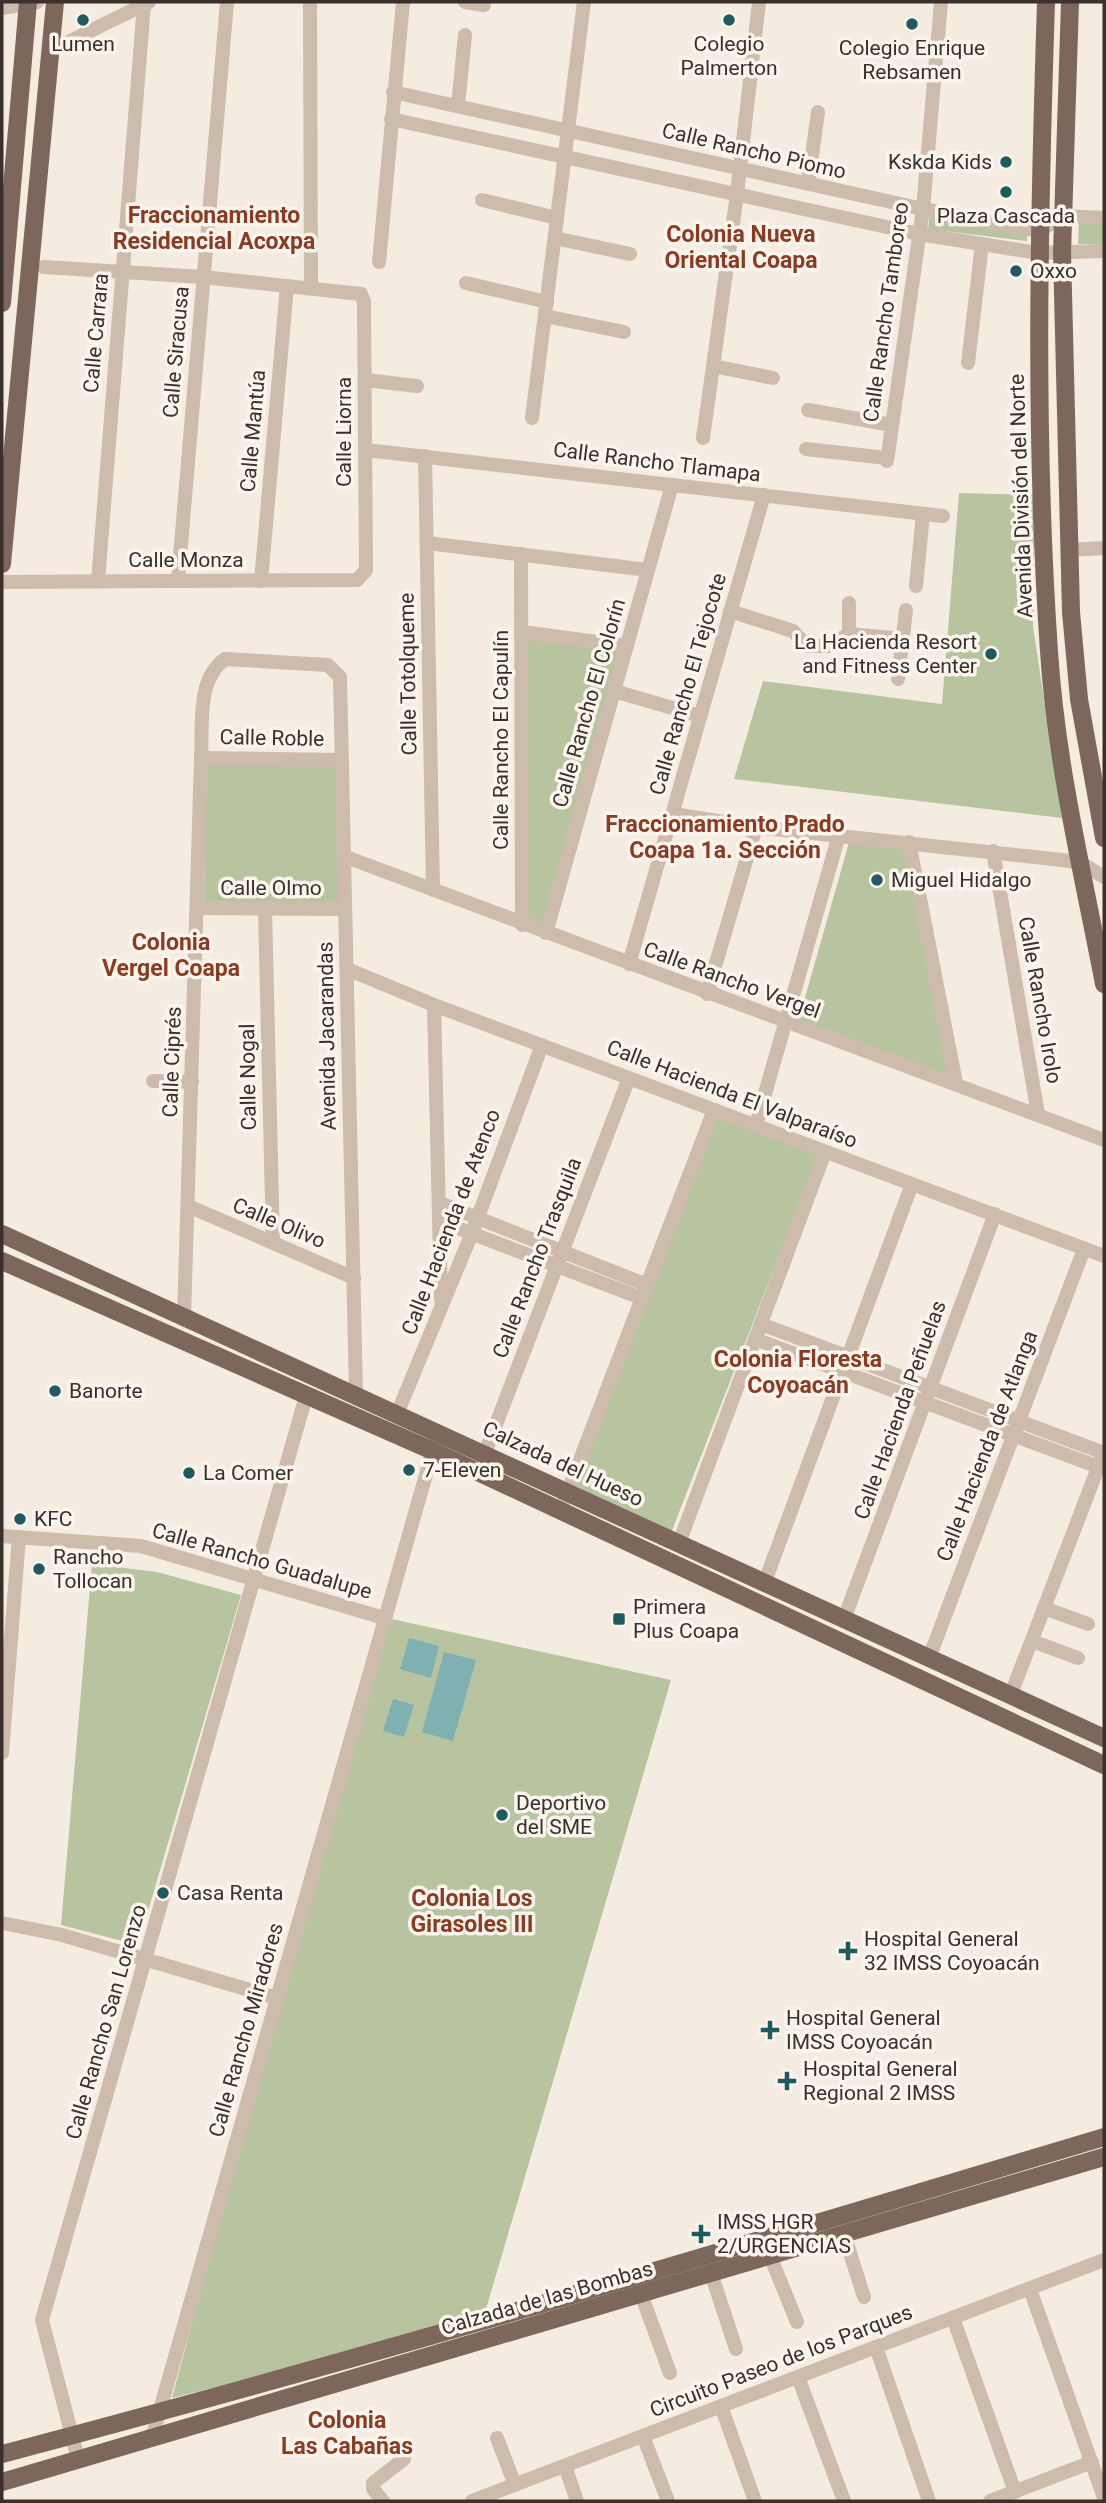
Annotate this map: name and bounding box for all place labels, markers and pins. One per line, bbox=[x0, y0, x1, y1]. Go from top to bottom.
marker: Lumen bbox=[75, 12, 91, 28]
marker: Colegio Palmerton bbox=[721, 12, 737, 28]
marker: Colegio Enrique Rebsamen bbox=[904, 16, 920, 32]
place label: Lumen bbox=[51, 32, 115, 56]
place label: Colegio Palmerton bbox=[680, 32, 778, 80]
place label: Colegio Enrique Rebsamen bbox=[839, 36, 985, 84]
place label: Kskda Kids bbox=[888, 150, 992, 174]
marker: Kskda Kids bbox=[998, 154, 1014, 170]
marker: Plaza Cascada bbox=[998, 184, 1014, 200]
place label: Plaza Cascada bbox=[937, 204, 1075, 228]
place label: Oxxo bbox=[1030, 259, 1077, 283]
marker: Oxxo bbox=[1008, 263, 1024, 279]
place label: La Hacienda Resort and Fitness Center bbox=[794, 630, 977, 678]
marker: La Hacienda Resort and Fitness Center bbox=[983, 646, 999, 662]
place label: Miguel Hidalgo bbox=[891, 868, 1032, 892]
marker: Miguel Hidalgo bbox=[869, 872, 885, 888]
place label: Banorte bbox=[69, 1379, 143, 1403]
marker: Banorte bbox=[47, 1383, 63, 1399]
place label: 7-Eleven bbox=[423, 1458, 501, 1482]
place label: La Comer bbox=[203, 1461, 293, 1485]
marker: 7-Eleven bbox=[401, 1462, 417, 1478]
marker: La Comer bbox=[181, 1465, 197, 1481]
place label: KFC bbox=[34, 1507, 72, 1531]
marker: KFC bbox=[12, 1511, 28, 1527]
place label: Rancho Tollocan bbox=[53, 1545, 133, 1593]
marker: Rancho Tollocan bbox=[31, 1561, 47, 1577]
place label: Primera Plus Coapa bbox=[633, 1595, 739, 1643]
marker: Primera Plus Coapa bbox=[611, 1611, 627, 1627]
place label: Deportivo del SME bbox=[516, 1791, 606, 1839]
marker: Deportivo del SME bbox=[494, 1807, 510, 1823]
place label: Casa Renta bbox=[177, 1881, 284, 1905]
marker: Casa Renta bbox=[155, 1885, 171, 1901]
place label: Hospital General 32 IMSS Coyoacán bbox=[864, 1927, 1040, 1975]
marker: Hospital General 32 IMSS Coyoacán bbox=[838, 1941, 858, 1961]
place label: Hospital General IMSS Coyoacán bbox=[786, 2006, 941, 2054]
marker: Hospital General IMSS Coyoacán bbox=[760, 2020, 780, 2040]
place label: Hospital General Regional 2 IMSS bbox=[803, 2057, 958, 2105]
marker: Hospital General Regional 2 IMSS bbox=[777, 2071, 797, 2091]
place label: IMSS HGR 2/URGENCIAS bbox=[717, 2210, 851, 2258]
marker: IMSS HGR 2/URGENCIAS bbox=[691, 2224, 711, 2244]

